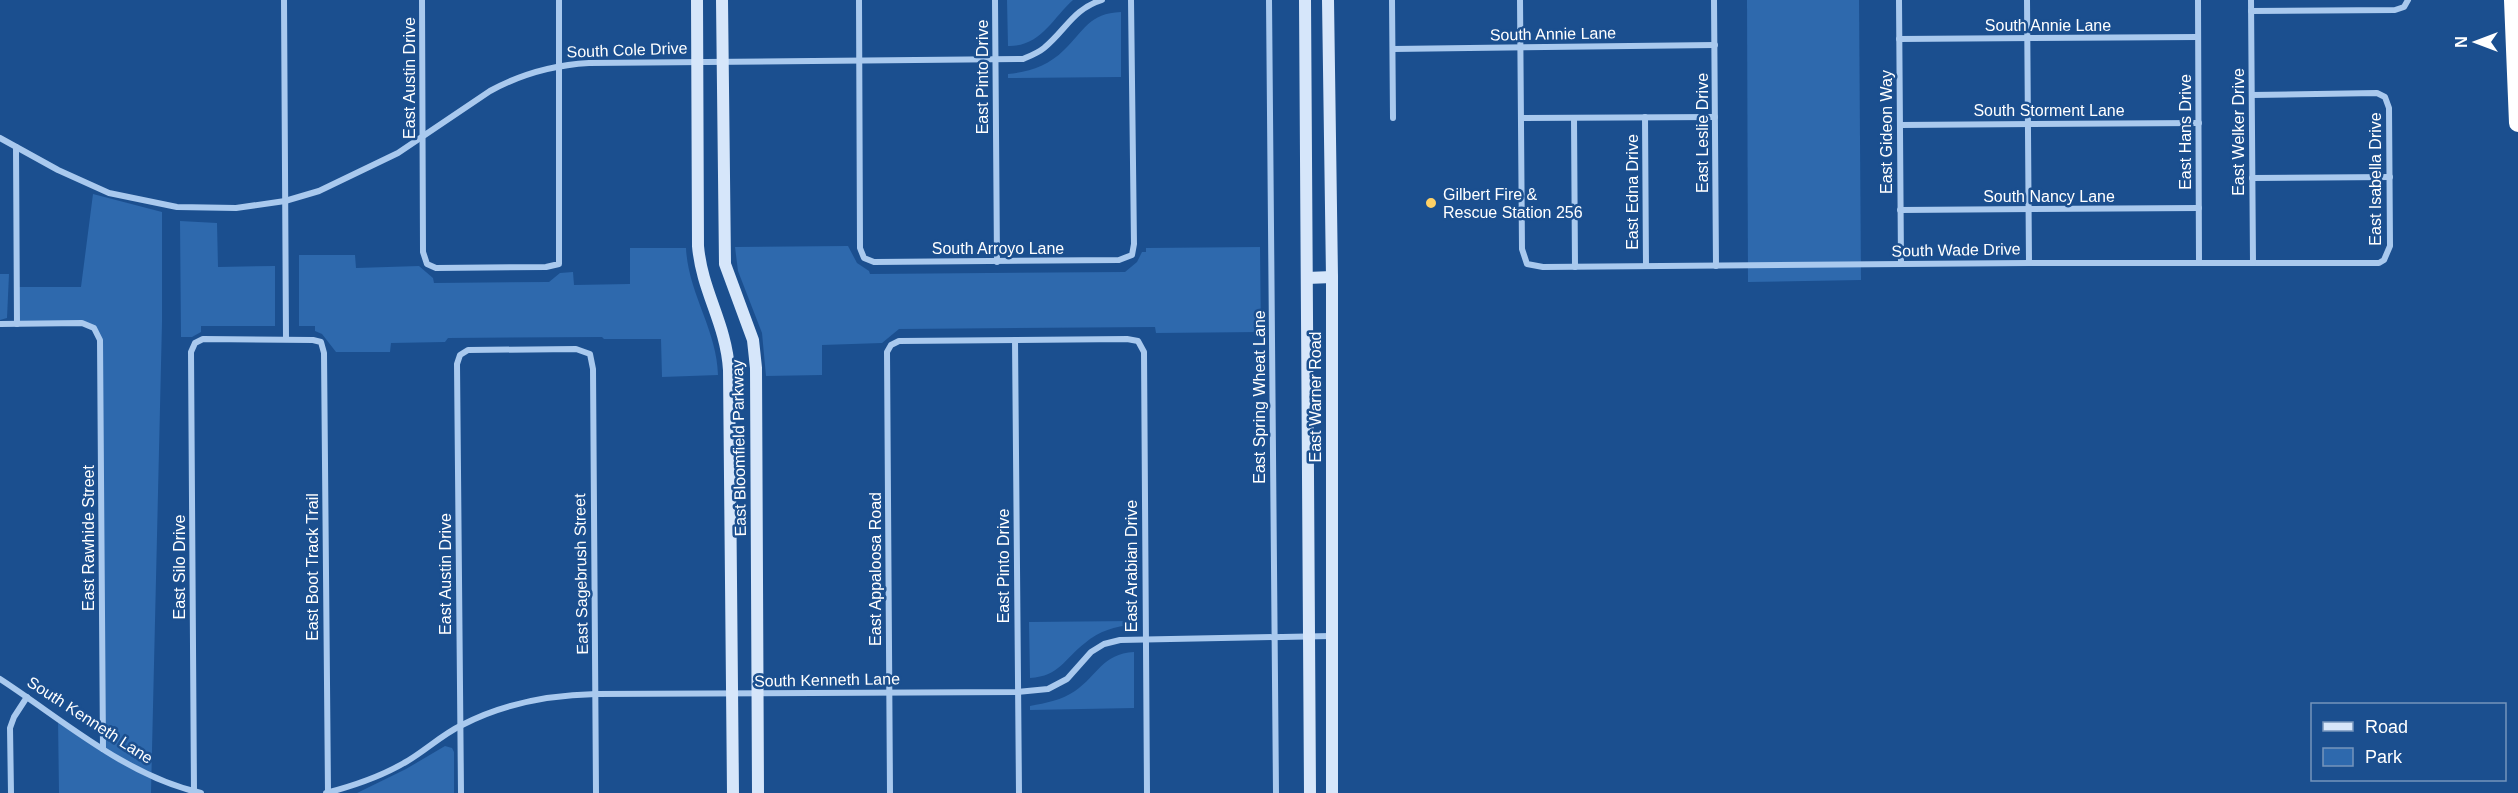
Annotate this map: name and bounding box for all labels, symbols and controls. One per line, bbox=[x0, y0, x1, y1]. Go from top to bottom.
north arrow bbox=[2446, 12, 2506, 72]
street label: East Austin Drive bbox=[401, 17, 418, 139]
street label: South Annie Lane bbox=[1985, 17, 2111, 34]
street label: East Pinto Drive bbox=[974, 20, 991, 134]
street label: South Annie Lane bbox=[1490, 24, 1616, 44]
text: N bbox=[2453, 36, 2470, 48]
street label: South Cole Drive bbox=[566, 39, 688, 61]
street label: East Welker Drive bbox=[2230, 68, 2247, 196]
street label: East Gideon Way bbox=[1878, 70, 1895, 194]
street label: East Leslie Drive bbox=[1694, 73, 1711, 193]
street label: East Hans Drive bbox=[2177, 74, 2194, 190]
street label: South Storment Lane bbox=[1973, 102, 2125, 119]
street label: East Isabella Drive bbox=[2367, 112, 2384, 246]
street label: East Edna Drive bbox=[1624, 134, 1641, 250]
place label: Gilbert Fire & Rescue Station 256 bbox=[1443, 186, 1583, 221]
street label: South Nancy Lane bbox=[1983, 188, 2115, 205]
marker: Gilbert Fire & Rescue Station 256 bbox=[1424, 196, 1438, 210]
street label: South Arroyo Lane bbox=[932, 240, 1064, 257]
street label: South Wade Drive bbox=[1891, 240, 2021, 260]
street label: East Spring Wheat Lane bbox=[1251, 310, 1268, 484]
street label: East Warner Road bbox=[1307, 331, 1324, 463]
street label: East Bloomfield Parkway bbox=[729, 359, 749, 537]
street label: East Rawhide Street bbox=[80, 465, 97, 611]
street label: East Appaloosa Road bbox=[867, 492, 884, 646]
street label: East Boot Track Trail bbox=[304, 493, 321, 641]
street label: East Sagebrush Street bbox=[571, 493, 591, 655]
street label: East Arabian Drive bbox=[1123, 500, 1140, 632]
street label: East Pinto Drive bbox=[995, 509, 1012, 623]
street label: East Austin Drive bbox=[437, 513, 454, 635]
street label: East Silo Drive bbox=[171, 514, 188, 619]
street label: South Kenneth Lane bbox=[754, 670, 900, 690]
street label: South Kenneth Lane bbox=[24, 673, 156, 767]
legend bbox=[2311, 703, 2506, 781]
text: Road bbox=[2365, 717, 2408, 737]
text: Park bbox=[2365, 747, 2403, 767]

